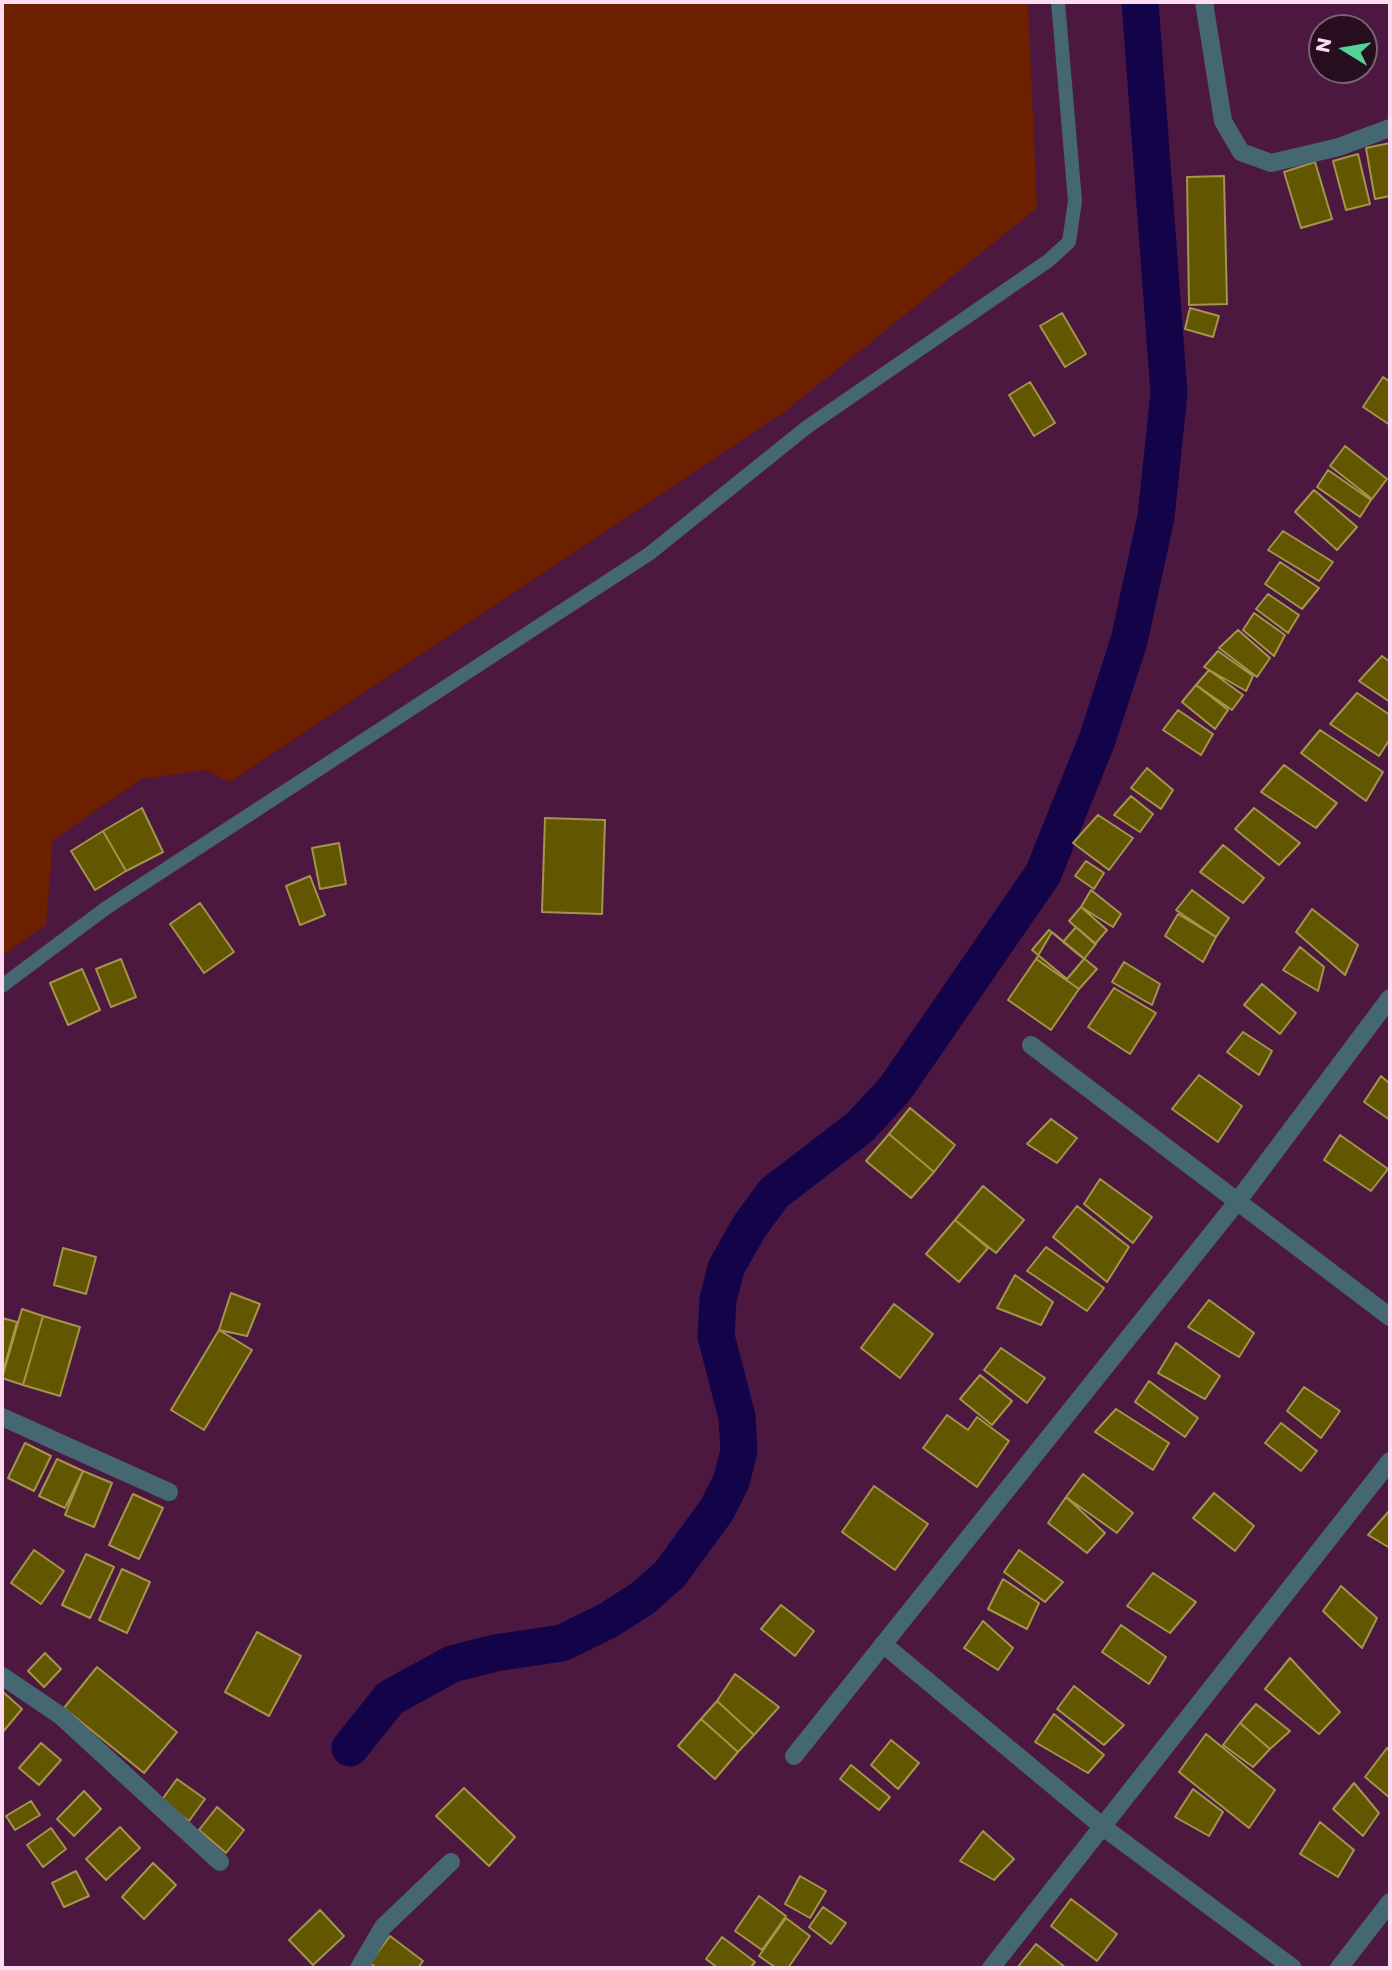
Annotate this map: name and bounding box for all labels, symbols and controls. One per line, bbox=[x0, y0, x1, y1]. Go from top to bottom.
north arrow bbox=[1308, 14, 1378, 84]
text: N bbox=[1309, 36, 1338, 55]

